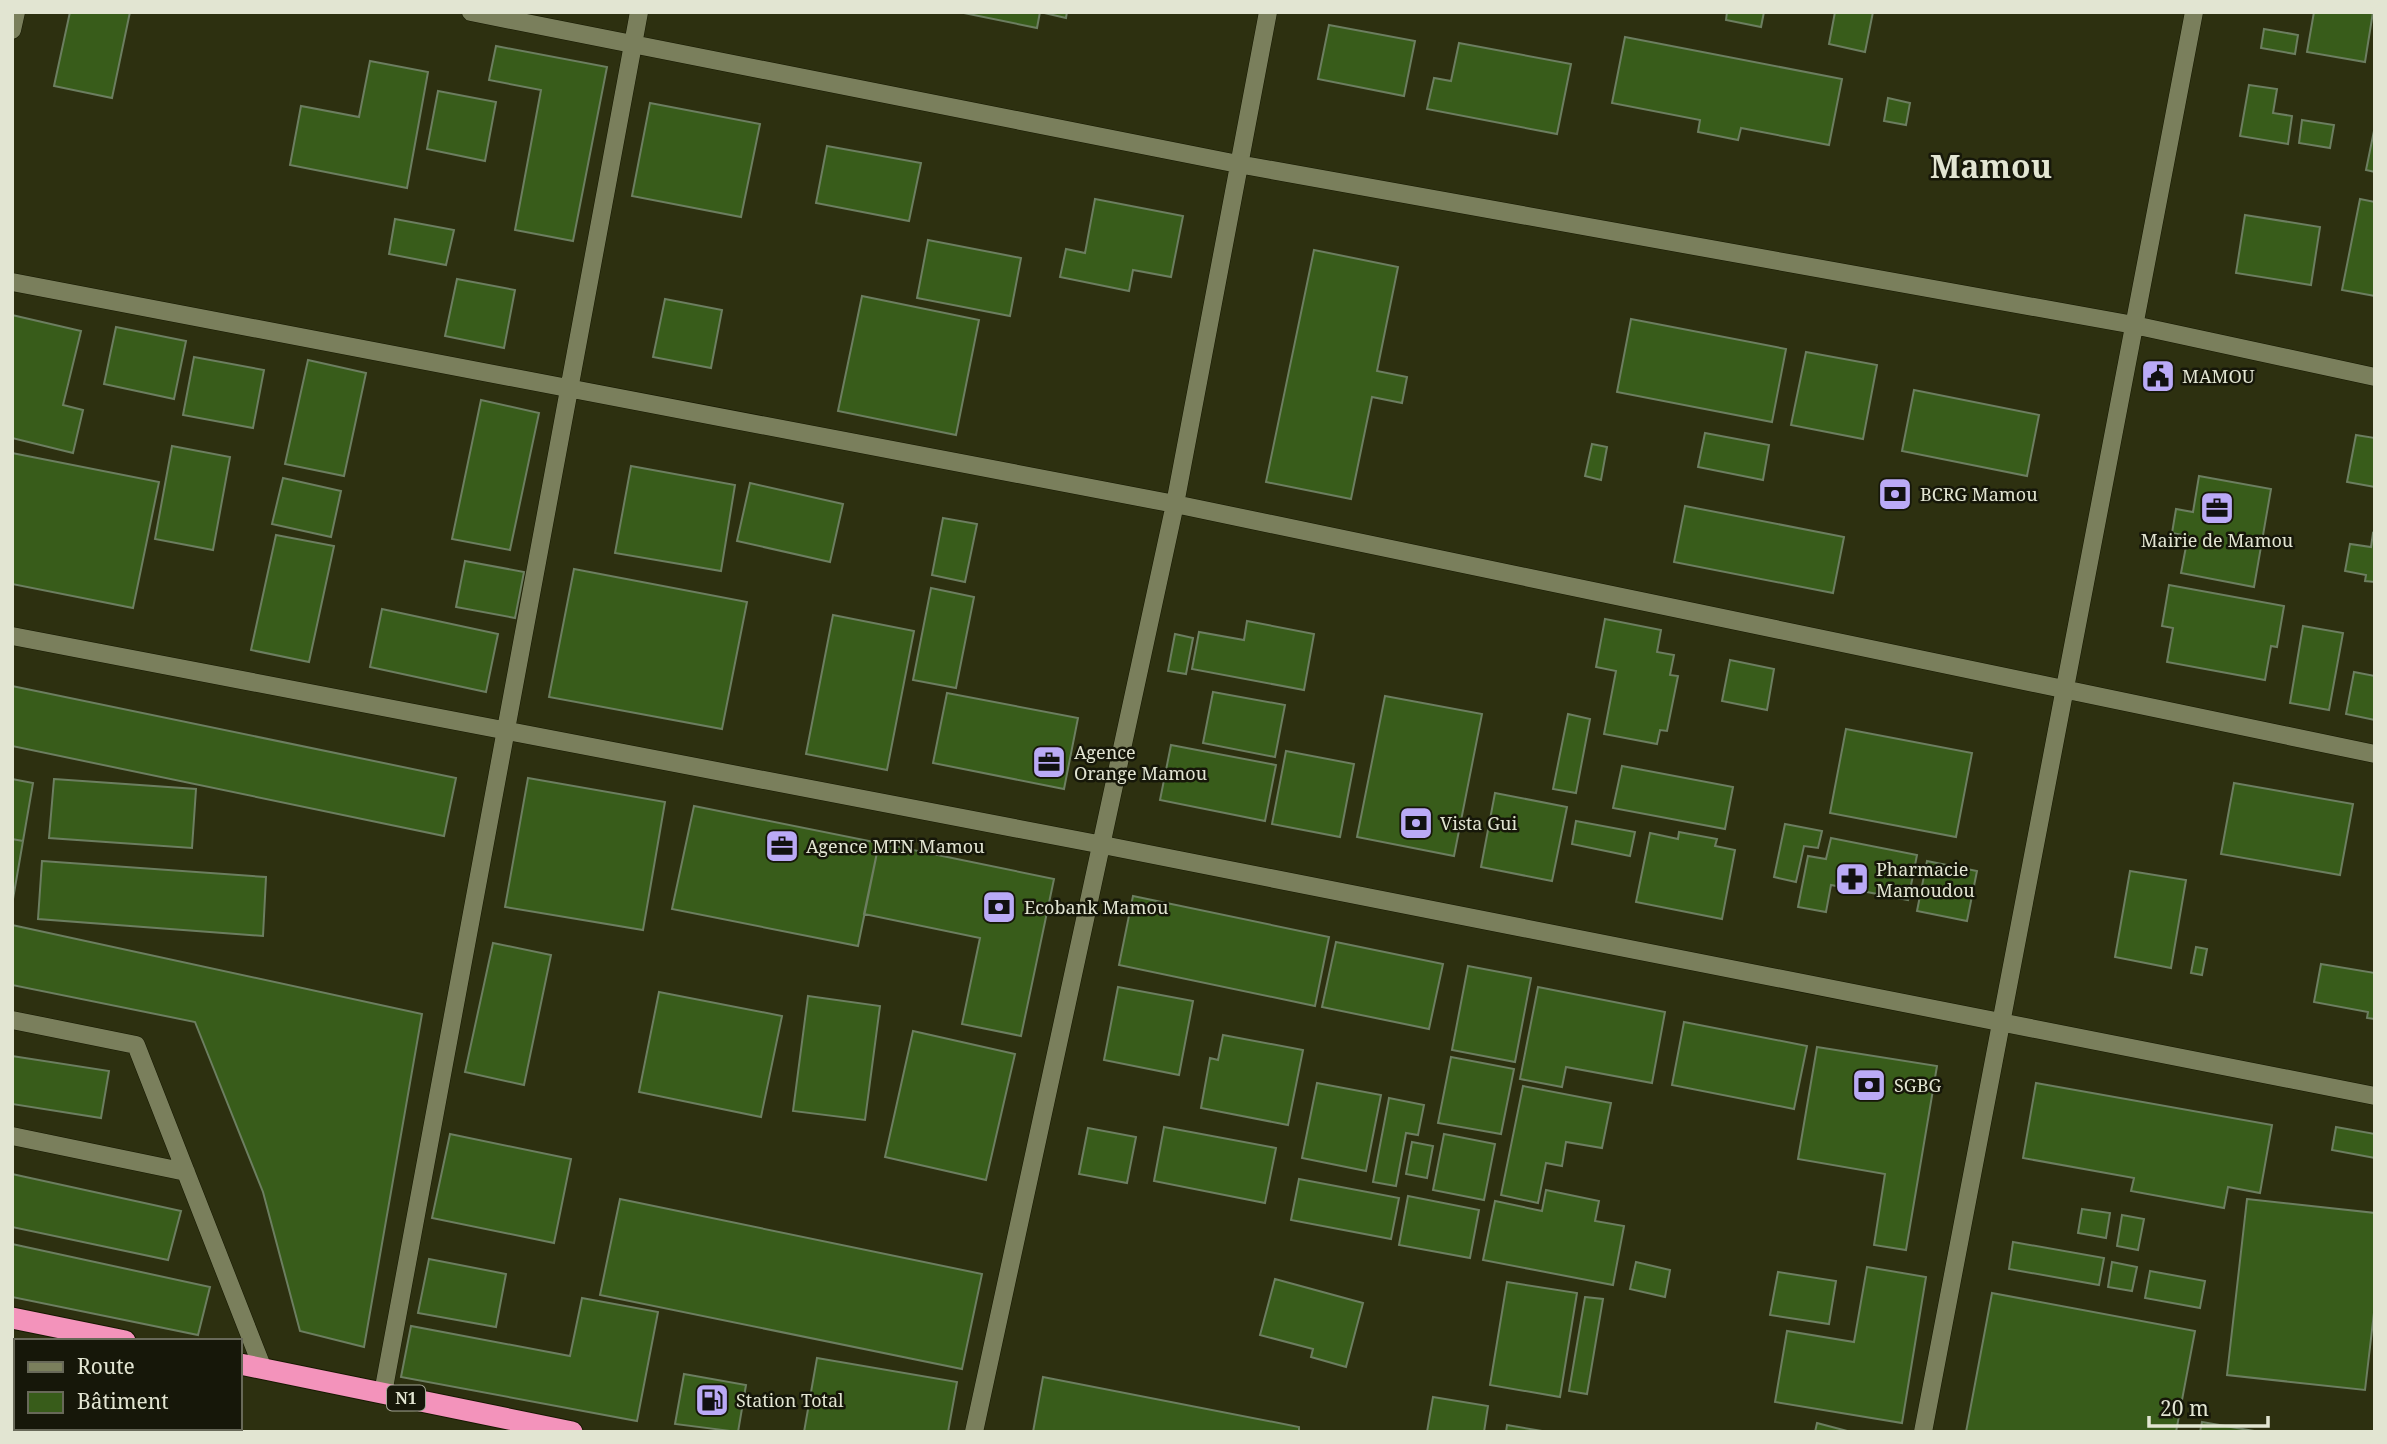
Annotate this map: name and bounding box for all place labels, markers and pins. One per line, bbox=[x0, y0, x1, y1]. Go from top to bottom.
public building icon: MAMOU bbox=[2139, 357, 2177, 395]
place label: MAMOU bbox=[2182, 364, 2255, 388]
bank icon: BCRG Mamou bbox=[1876, 475, 1914, 513]
place label: BCRG Mamou bbox=[1920, 482, 2038, 506]
office icon: Mairie de Mamou bbox=[2198, 489, 2236, 527]
place label: Mairie de Mamou bbox=[2141, 528, 2294, 552]
place label: Agence Orange Mamou bbox=[1074, 740, 1208, 785]
office icon: Agence Orange Mamou bbox=[1030, 743, 1068, 781]
bank icon: Vista Gui bbox=[1397, 804, 1435, 842]
place label: Vista Gui bbox=[1440, 811, 1517, 835]
office icon: Agence MTN Mamou bbox=[763, 827, 801, 865]
place label: Agence MTN Mamou bbox=[806, 834, 985, 858]
place label: Pharmacie Mamoudou bbox=[1876, 857, 1975, 902]
pharmacy icon: Pharmacie Mamoudou bbox=[1833, 860, 1871, 898]
bank icon: Ecobank Mamou bbox=[980, 888, 1018, 926]
place label: Ecobank Mamou bbox=[1024, 895, 1169, 919]
bank icon: SGBG bbox=[1850, 1066, 1888, 1104]
place label: SGBG bbox=[1894, 1073, 1941, 1097]
fuel station icon: Station Total bbox=[693, 1381, 731, 1419]
place label: Station Total bbox=[736, 1388, 844, 1412]

